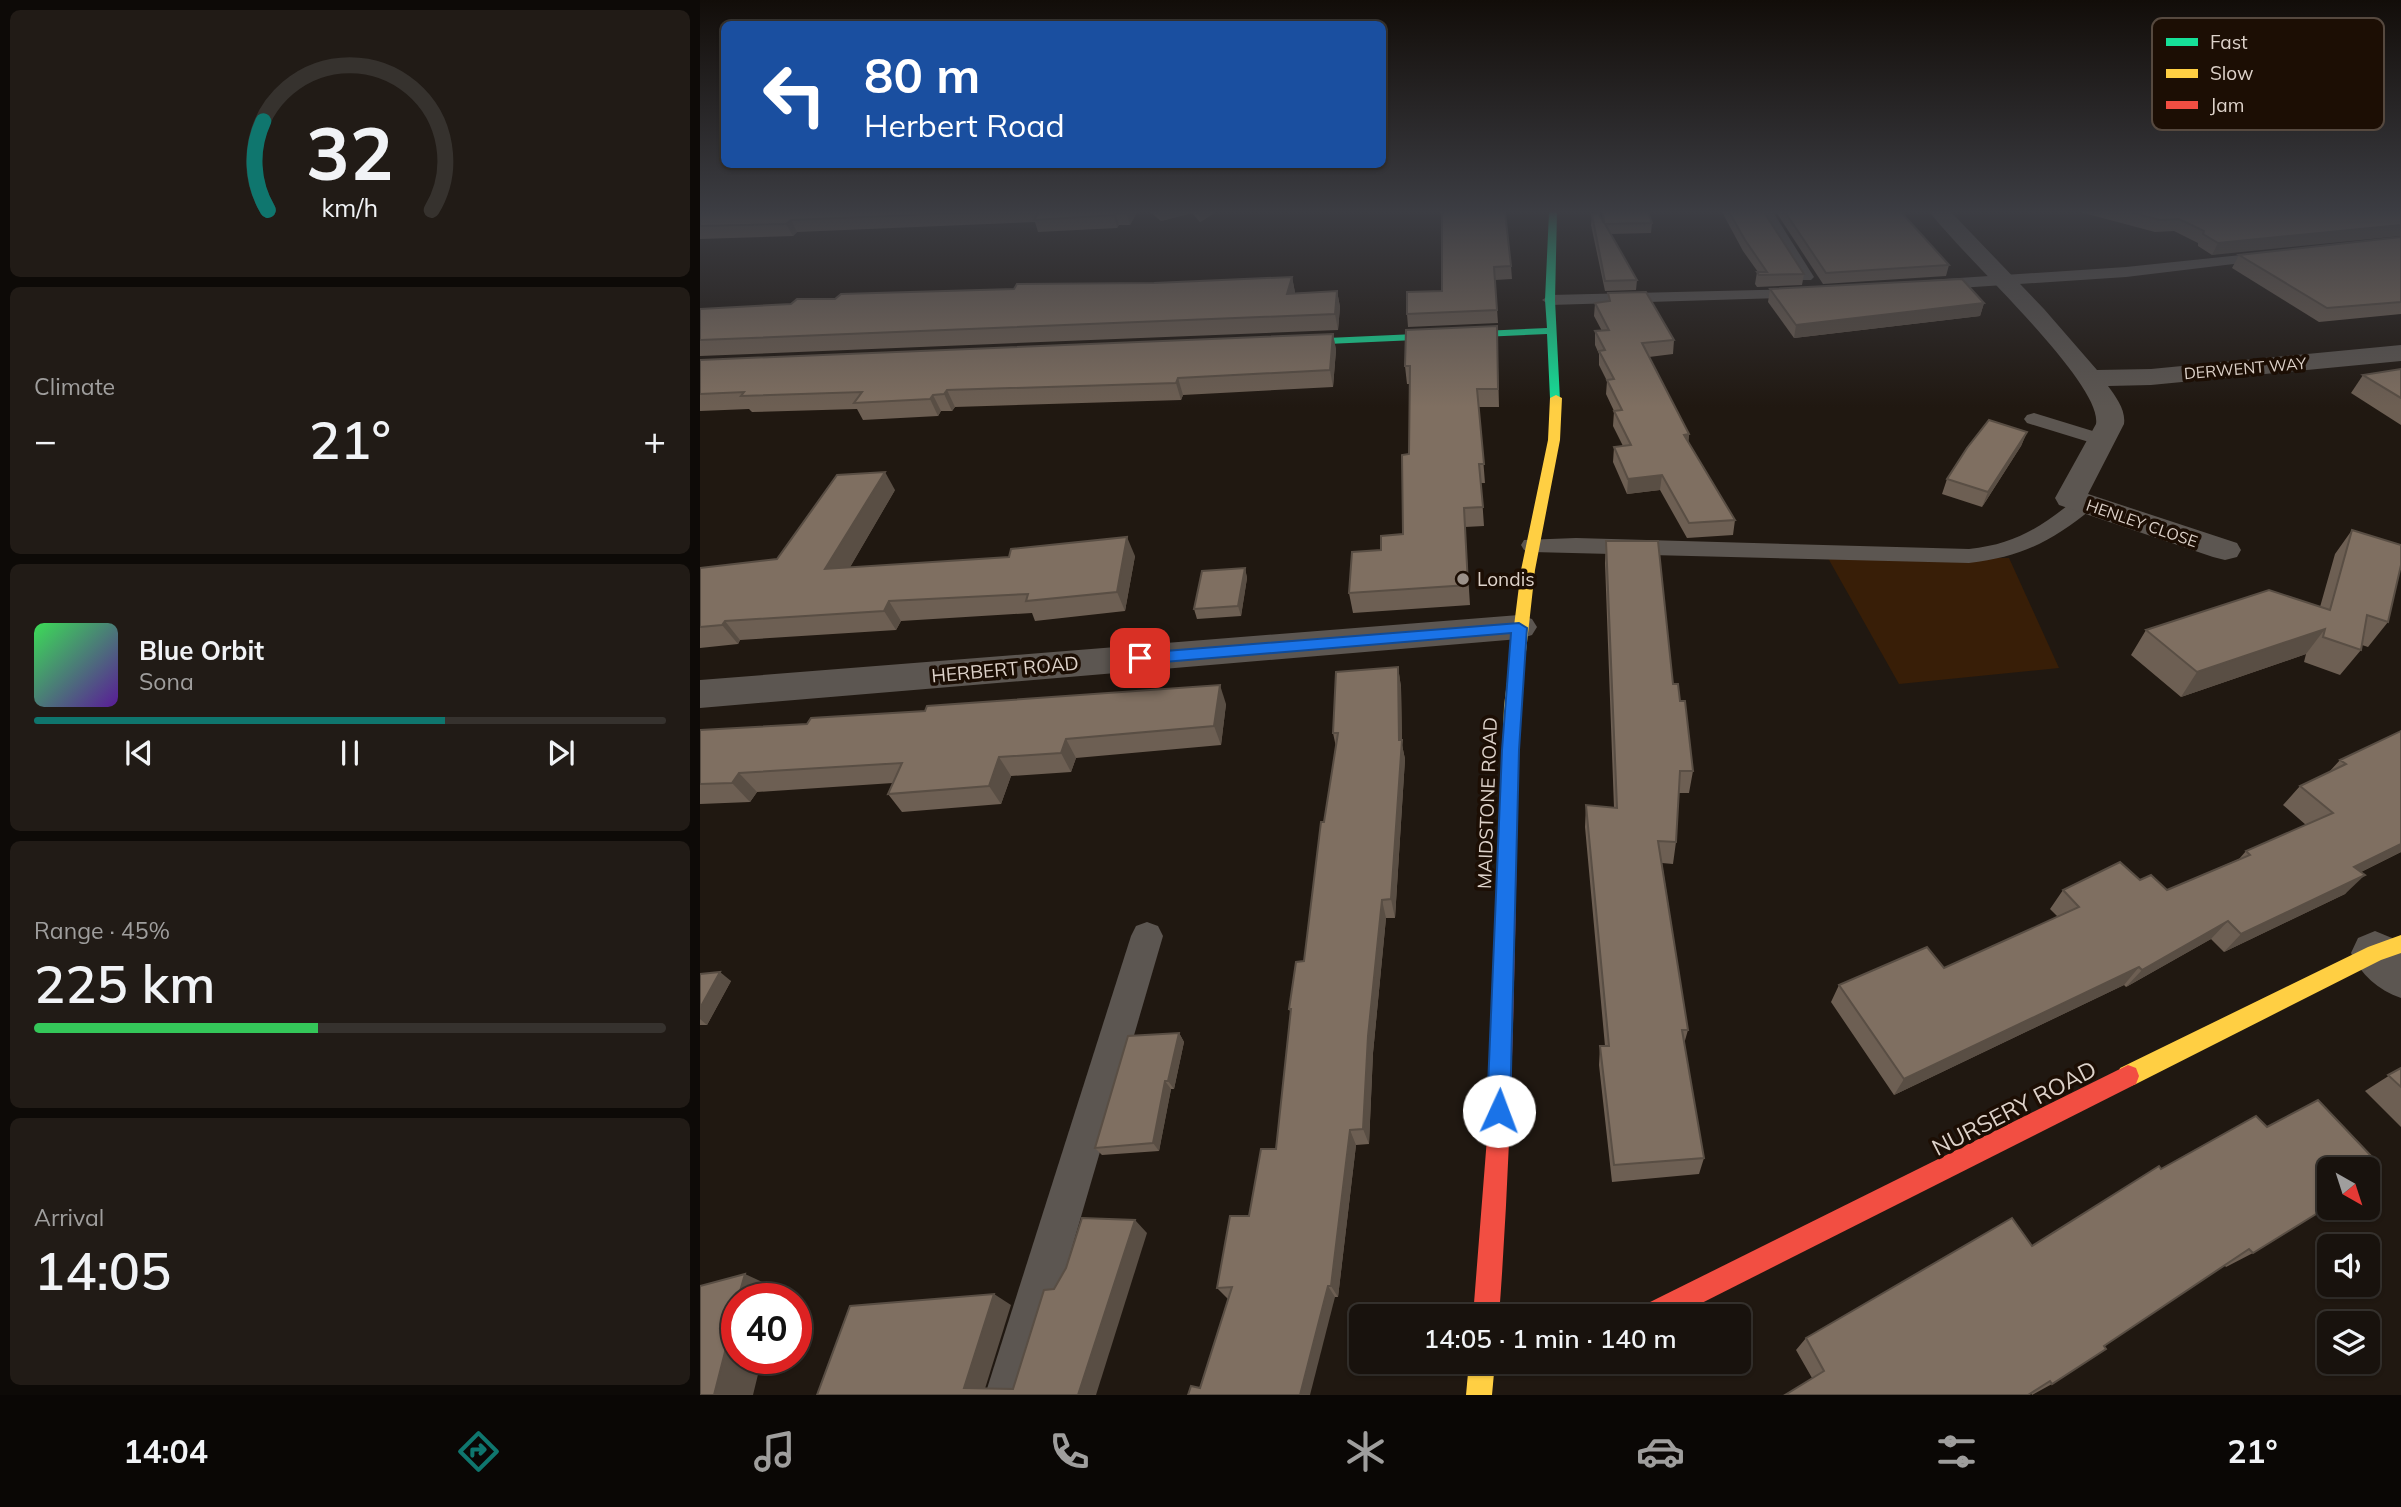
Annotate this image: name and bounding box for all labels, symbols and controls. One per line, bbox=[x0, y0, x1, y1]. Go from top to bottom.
legend bbox=[2152, 18, 2384, 130]
text: Fast bbox=[2210, 30, 2248, 54]
text: 80 m bbox=[864, 44, 980, 105]
icon: left bbox=[749, 49, 840, 140]
text: Slow bbox=[2210, 61, 2254, 85]
text: Jam bbox=[2210, 93, 2244, 117]
text: Herbert Road bbox=[864, 105, 1065, 145]
text: 32 bbox=[306, 107, 394, 198]
text: km/h bbox=[322, 191, 378, 222]
street label: DERWENT WAY bbox=[2183, 353, 2307, 383]
text: Climate bbox=[34, 372, 115, 401]
text: 21° bbox=[309, 407, 391, 472]
text: − bbox=[34, 416, 57, 464]
text: + bbox=[643, 416, 666, 464]
street label: HENLEY CLOSE bbox=[2084, 495, 2200, 551]
place label: Londis bbox=[1477, 567, 1535, 591]
marker: Londis bbox=[1455, 571, 1471, 587]
pin bbox=[1110, 628, 1170, 688]
text: Blue Orbit bbox=[139, 634, 264, 667]
icon: arrive bbox=[1121, 639, 1159, 677]
street label: HERBERT ROAD bbox=[930, 651, 1080, 687]
text: Sona bbox=[139, 667, 194, 696]
street label: MAIDSTONE ROAD bbox=[1472, 717, 1502, 889]
icon: previous bbox=[120, 734, 158, 772]
icon: pause bbox=[331, 734, 369, 772]
icon: next bbox=[542, 734, 580, 772]
text: Range · 45% bbox=[34, 916, 170, 945]
text: 225 km bbox=[34, 951, 215, 1016]
street label: NURSERY ROAD bbox=[1927, 1054, 2101, 1162]
position arrow bbox=[1462, 1074, 1536, 1148]
north arrow bbox=[2317, 1157, 2380, 1220]
map controls bbox=[2317, 1157, 2380, 1374]
text: Arrival bbox=[34, 1203, 104, 1232]
button: sound bbox=[2317, 1234, 2380, 1297]
text: 14:05 bbox=[34, 1238, 171, 1303]
speed limit sign: 40 bbox=[721, 1283, 812, 1374]
button: layers bbox=[2317, 1311, 2380, 1374]
text: 14:05 · 1 min · 140 m bbox=[1423, 1322, 1677, 1355]
icon: directions bbox=[454, 1427, 503, 1476]
icon: music bbox=[750, 1427, 799, 1476]
icon: phone bbox=[1045, 1427, 1094, 1476]
icon: climate bbox=[1341, 1427, 1390, 1476]
icon: car bbox=[1636, 1427, 1685, 1476]
icon: filters bbox=[1932, 1427, 1981, 1476]
text: 14:04 bbox=[123, 1431, 208, 1471]
text: 21° bbox=[2227, 1431, 2278, 1471]

